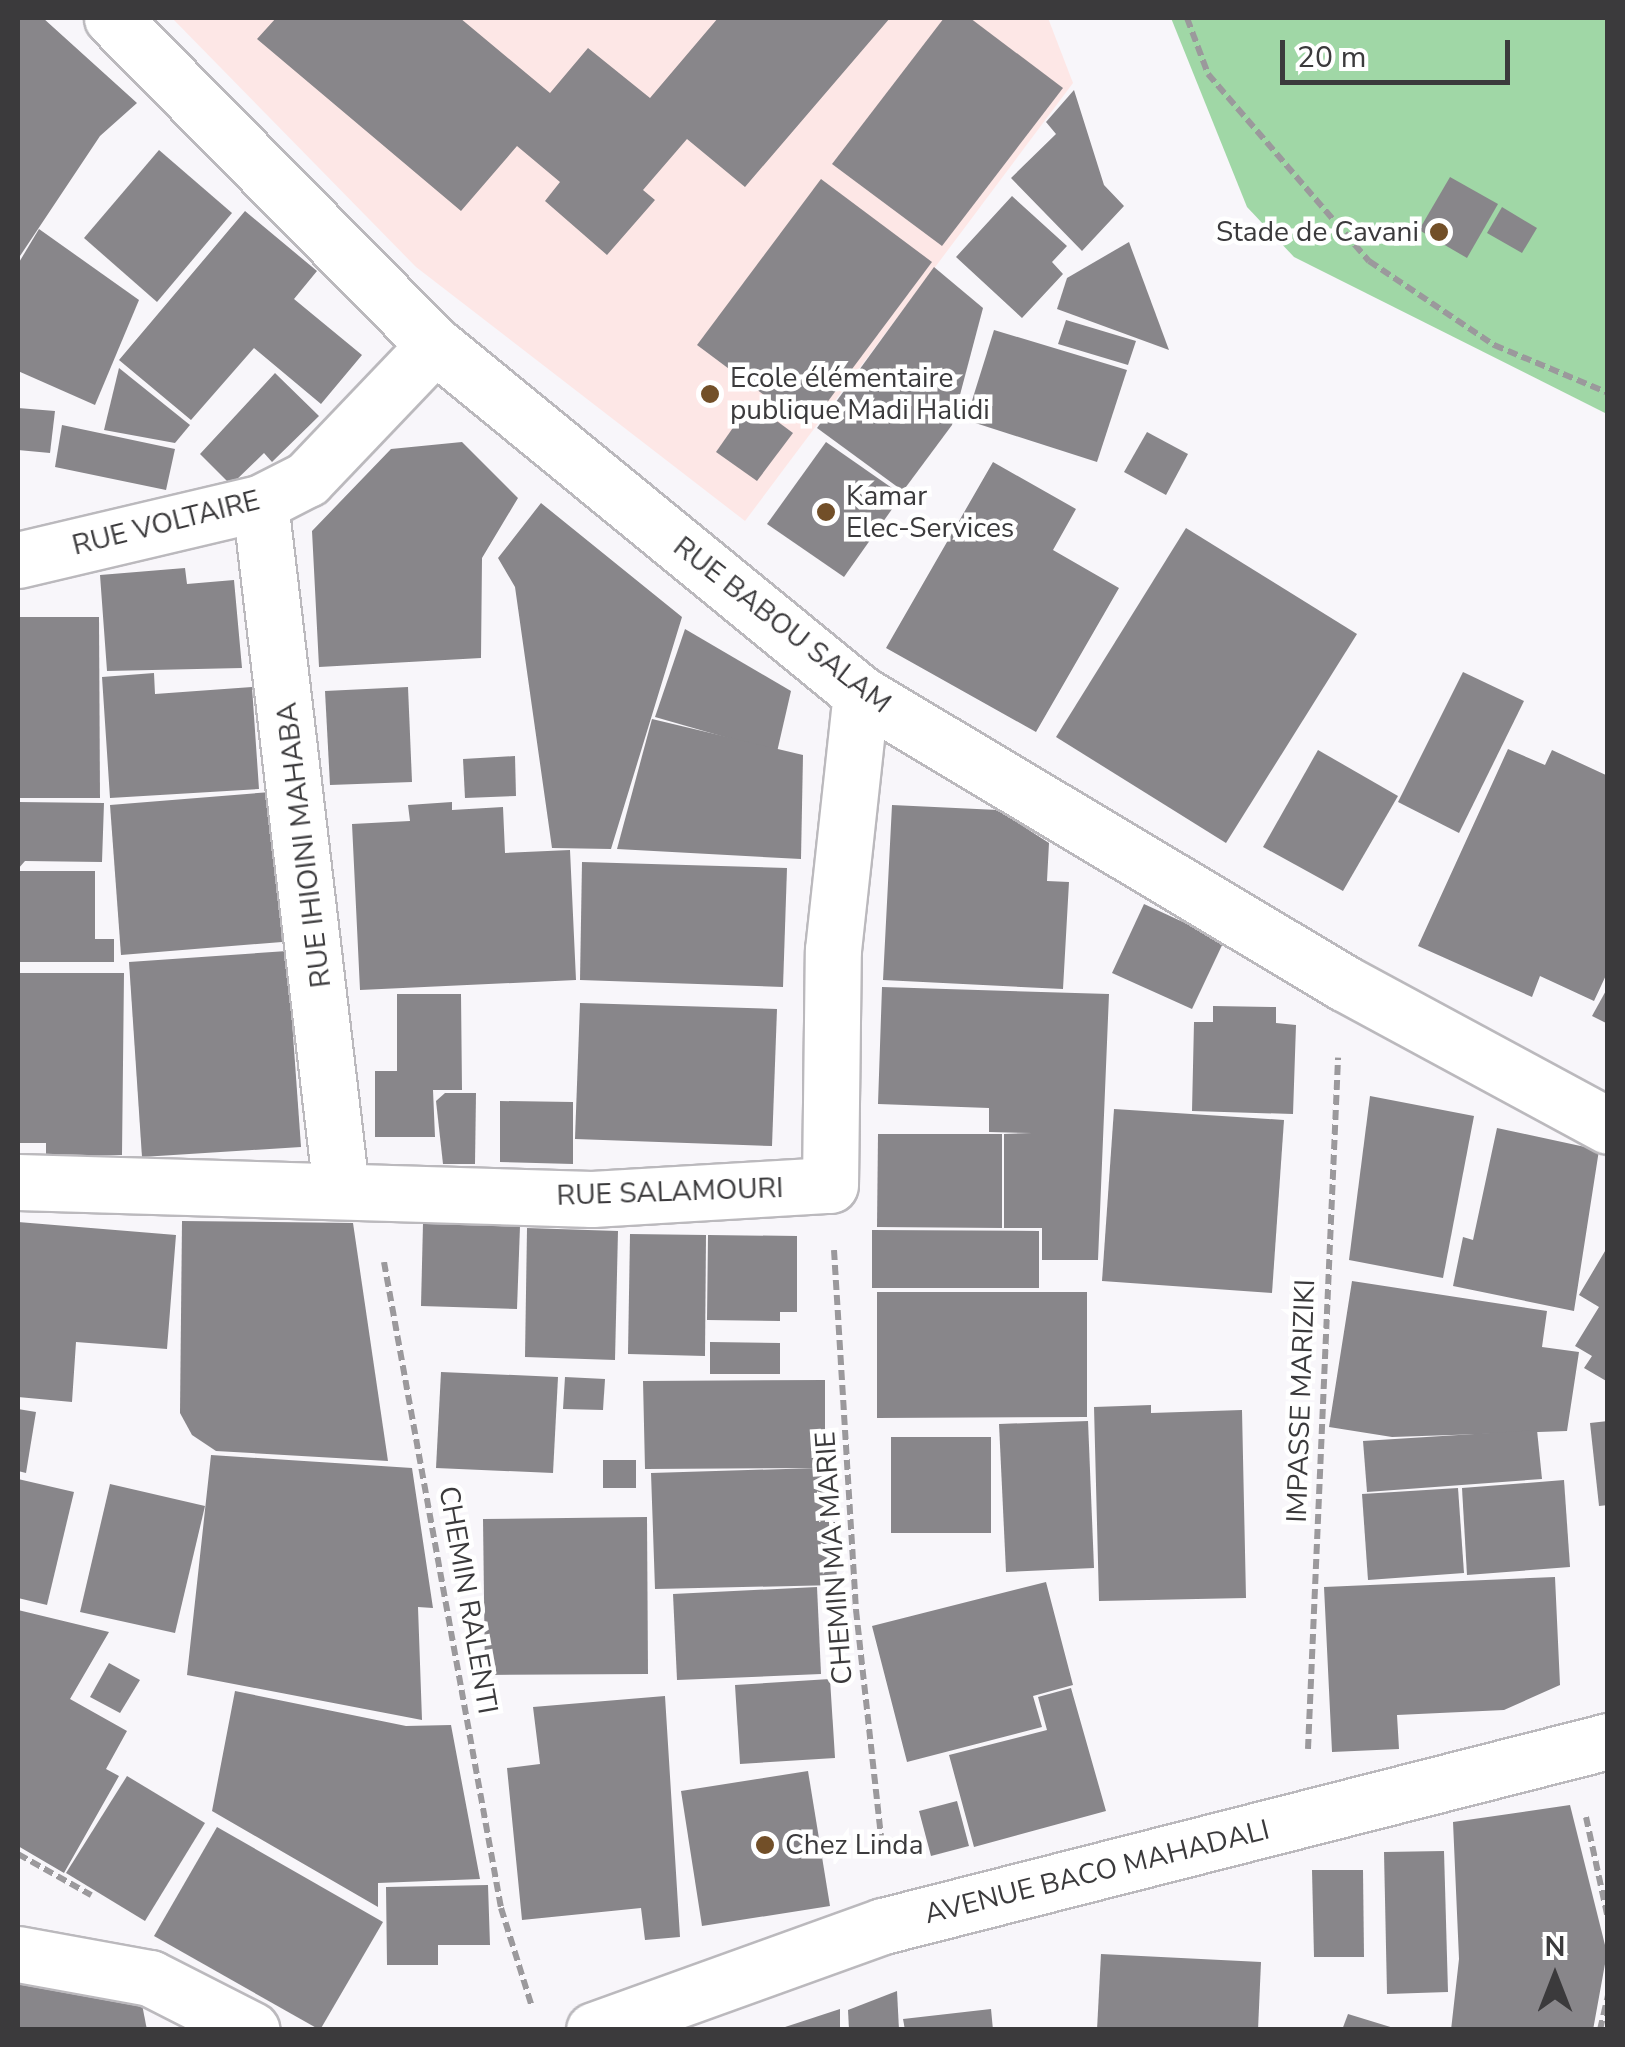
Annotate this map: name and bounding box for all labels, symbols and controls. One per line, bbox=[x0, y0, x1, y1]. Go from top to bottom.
scale bar bbox=[1285, 20, 1515, 82]
text: 20 m bbox=[1297, 37, 1366, 78]
place label: Stade de Cavani bbox=[1216, 215, 1419, 249]
marker: Stade de Cavani bbox=[1428, 221, 1450, 243]
place label: Ecole élémentaire publique Madi Halidi bbox=[730, 361, 990, 427]
marker: Ecole élémentaire publique Madi Halidi bbox=[699, 383, 721, 405]
place label: Kamar Elec-Services bbox=[846, 479, 1014, 545]
street label: RUE VOLTAIRE bbox=[69, 483, 263, 563]
marker: Kamar Elec-Services bbox=[815, 501, 837, 523]
street label: RUE BABOU SALAM bbox=[667, 530, 897, 720]
street label: RUE IHIOINI MAHABA bbox=[270, 700, 338, 990]
street label: RUE SALAMOURI bbox=[556, 1171, 784, 1213]
street label: IMPASSE MARIZIKI bbox=[1280, 1279, 1322, 1523]
street label: CHEMIN MA MARIE bbox=[808, 1430, 860, 1686]
street label: CHEMIN RALENTI bbox=[431, 1484, 505, 1716]
street label: AVENUE BACO MAHADALI bbox=[921, 1813, 1273, 1931]
place label: Chez Linda bbox=[785, 1828, 924, 1862]
marker: Chez Linda bbox=[754, 1834, 776, 1856]
north arrow bbox=[1505, 1927, 1605, 2027]
text: N bbox=[1545, 1928, 1565, 1966]

